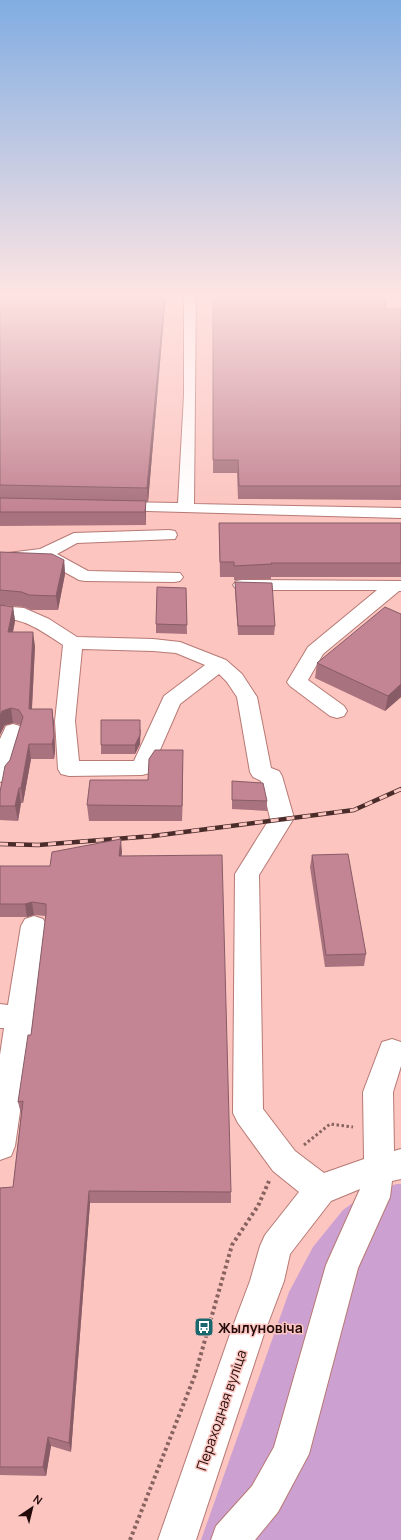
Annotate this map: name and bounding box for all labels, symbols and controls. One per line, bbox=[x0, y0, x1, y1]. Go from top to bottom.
bus stop icon: Жылуновіча bbox=[193, 1316, 215, 1338]
place label: Жылуновіча bbox=[218, 1318, 303, 1337]
street label: Пераходная вуліца bbox=[191, 1347, 251, 1473]
north arrow bbox=[12, 1488, 52, 1528]
text: N bbox=[30, 1491, 46, 1508]

